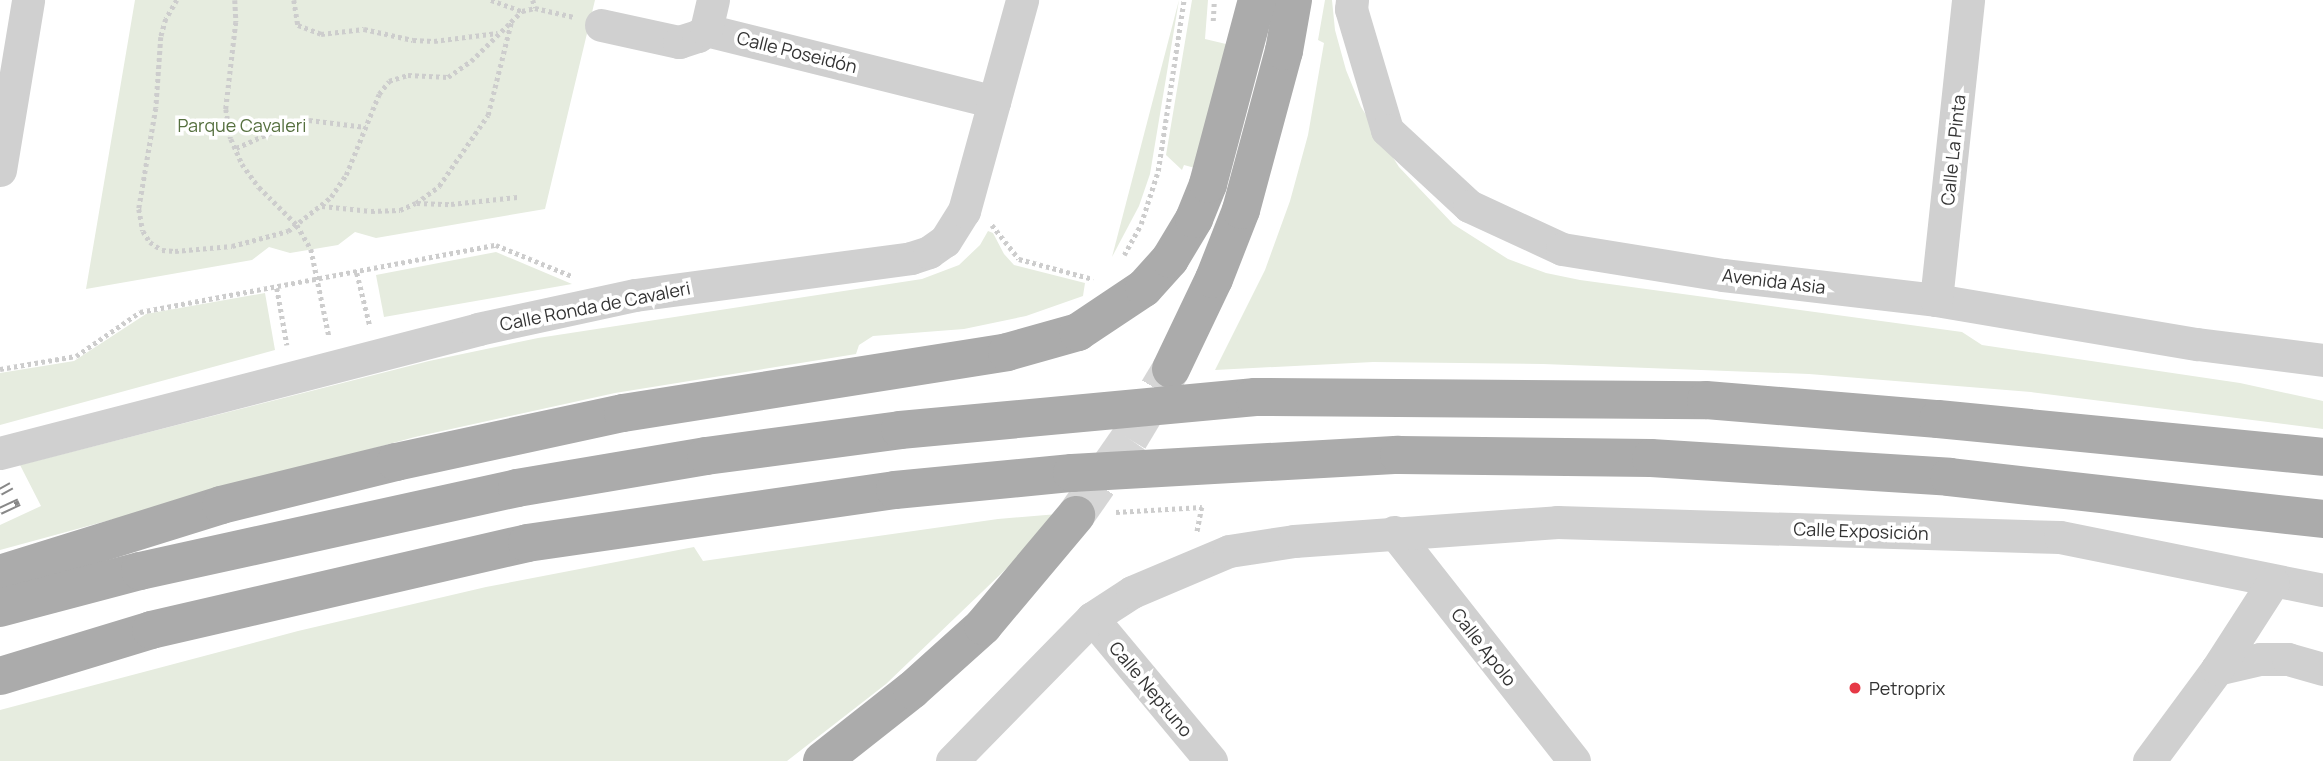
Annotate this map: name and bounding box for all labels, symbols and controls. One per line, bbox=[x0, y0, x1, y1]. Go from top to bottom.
street label: Calle Poseidón bbox=[735, 27, 859, 77]
street label: Calle La Pinta bbox=[1936, 94, 1970, 206]
park label: Parque Cavaleri bbox=[178, 114, 306, 136]
street label: Avenida Asia bbox=[1721, 264, 1827, 298]
street label: Calle Ronda de Cavaleri bbox=[498, 277, 692, 335]
street label: Calle Exposición bbox=[1793, 518, 1929, 544]
street label: Calle Apolo bbox=[1447, 604, 1521, 690]
street label: Calle Neptuno bbox=[1105, 637, 1197, 741]
place label: Petroprix bbox=[1869, 677, 1945, 699]
marker: Petroprix bbox=[1847, 680, 1863, 696]

